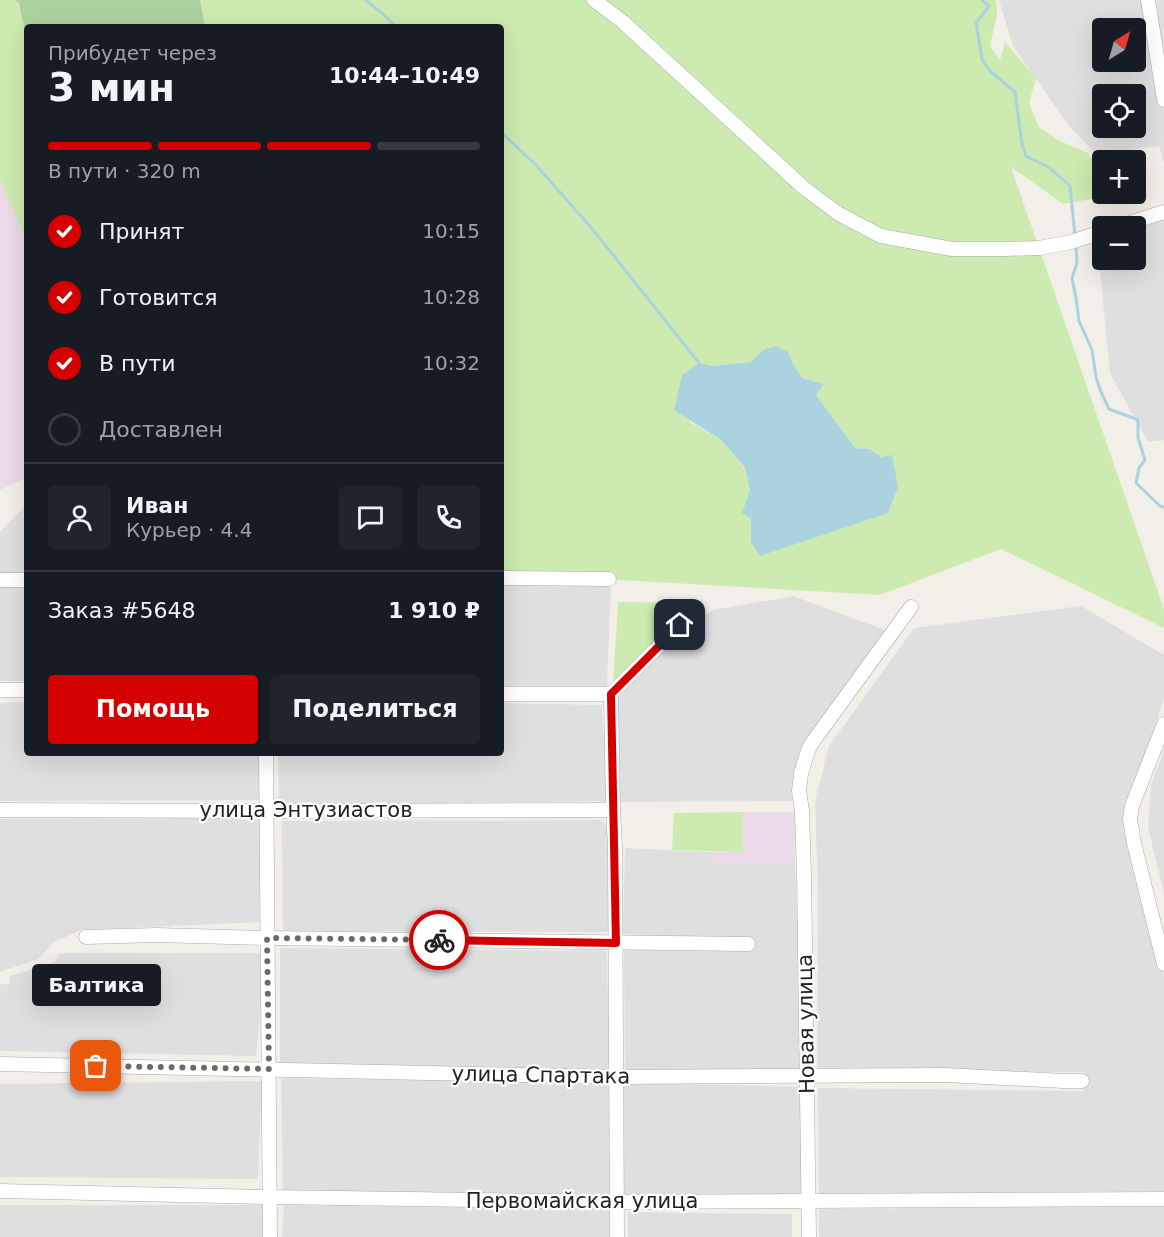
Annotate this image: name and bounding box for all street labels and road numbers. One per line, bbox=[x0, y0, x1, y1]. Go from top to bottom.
street label: улица Энтузиастов bbox=[199, 798, 413, 822]
street label: Новая улица bbox=[793, 954, 819, 1094]
street label: улица Спартака bbox=[452, 1061, 630, 1089]
street label: Первомайская улица bbox=[466, 1189, 698, 1213]

